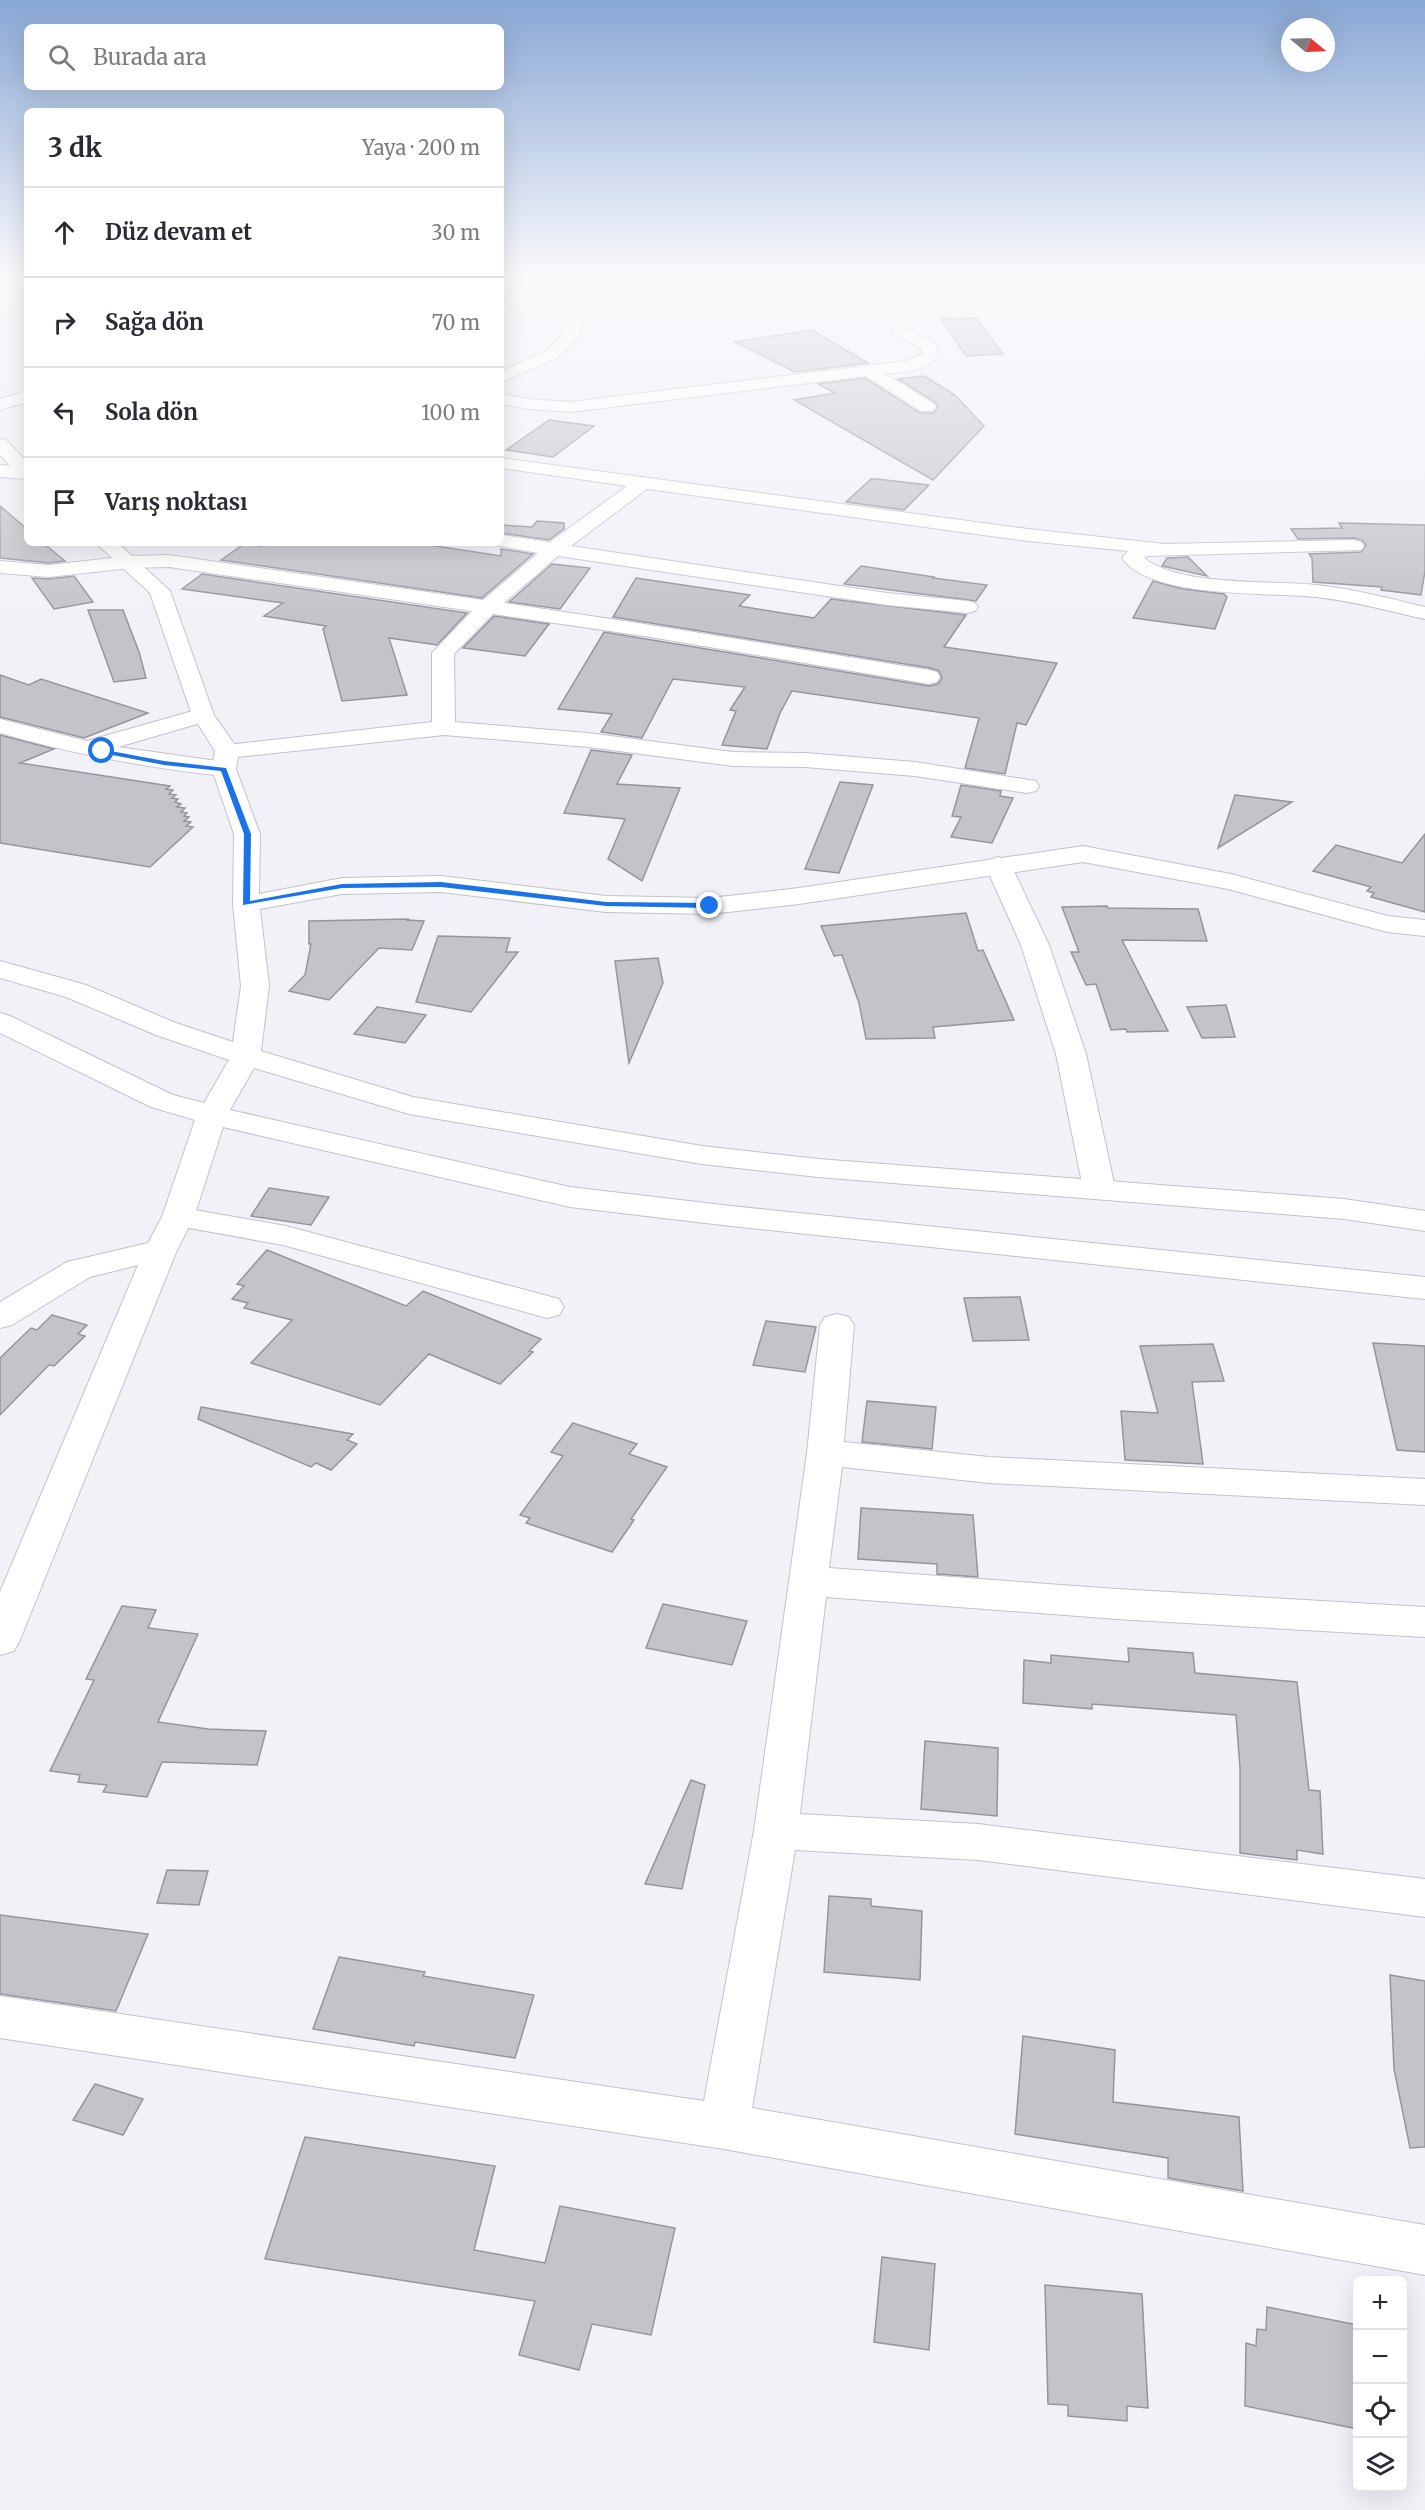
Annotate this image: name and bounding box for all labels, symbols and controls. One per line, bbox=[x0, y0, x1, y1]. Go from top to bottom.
north arrow bbox=[1281, 18, 1335, 72]
search box bbox=[24, 24, 504, 90]
icon: search bbox=[45, 41, 78, 74]
text: Burada ara bbox=[93, 43, 207, 71]
text: 3 dk bbox=[48, 131, 102, 164]
text: Yaya · 200 m bbox=[362, 135, 480, 160]
icon: ahead bbox=[48, 216, 81, 249]
text: Düz devam et bbox=[105, 218, 252, 246]
text: 30 m bbox=[431, 220, 480, 245]
icon: right bbox=[48, 306, 81, 339]
text: Sağa dön bbox=[105, 308, 204, 336]
text: 70 m bbox=[432, 310, 480, 335]
icon: left bbox=[48, 396, 81, 429]
text: Sola dön bbox=[105, 398, 198, 426]
text: 100 m bbox=[421, 400, 480, 425]
icon: arrive bbox=[48, 486, 81, 519]
text: Varış noktası bbox=[105, 488, 247, 516]
route start bbox=[88, 737, 114, 763]
route end bbox=[696, 892, 722, 918]
map controls bbox=[1353, 2276, 1407, 2492]
button: + bbox=[1353, 2276, 1407, 2330]
button: − bbox=[1353, 2330, 1407, 2384]
button: locate bbox=[1353, 2384, 1407, 2438]
button: layers bbox=[1353, 2438, 1407, 2492]

